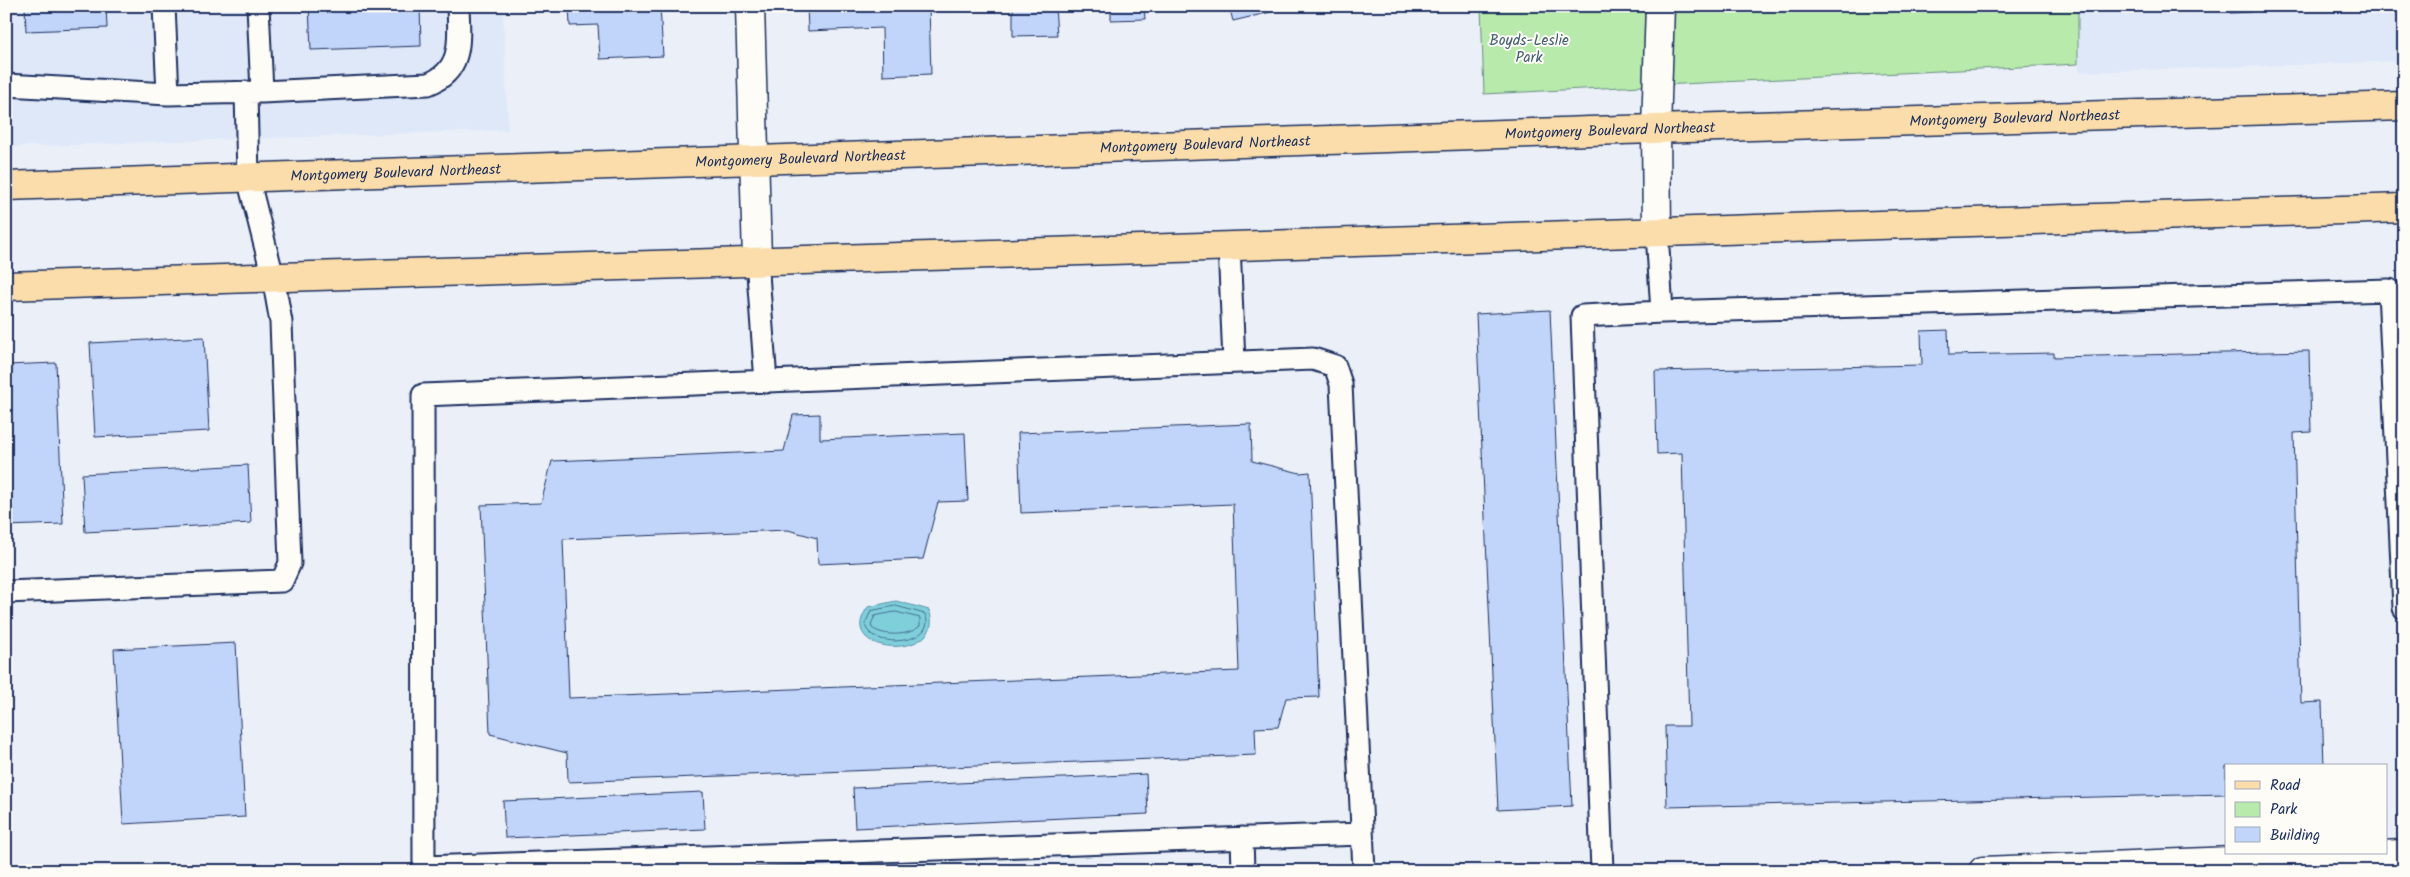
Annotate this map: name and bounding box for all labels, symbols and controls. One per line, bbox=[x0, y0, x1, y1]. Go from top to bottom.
park label: Boyds-Leslie Park bbox=[1489, 29, 1569, 70]
street label: Montgomery Boulevard Northeast bbox=[1909, 104, 2121, 134]
street label: Montgomery Boulevard Northeast bbox=[1504, 116, 1716, 147]
street label: Montgomery Boulevard Northeast bbox=[1100, 130, 1311, 161]
street label: Montgomery Boulevard Northeast bbox=[695, 144, 907, 175]
street label: Montgomery Boulevard Northeast bbox=[290, 158, 502, 189]
legend bbox=[2225, 764, 2388, 854]
text: Road bbox=[2270, 774, 2301, 798]
text: Park bbox=[2270, 798, 2298, 822]
text: Building bbox=[2270, 824, 2320, 848]

